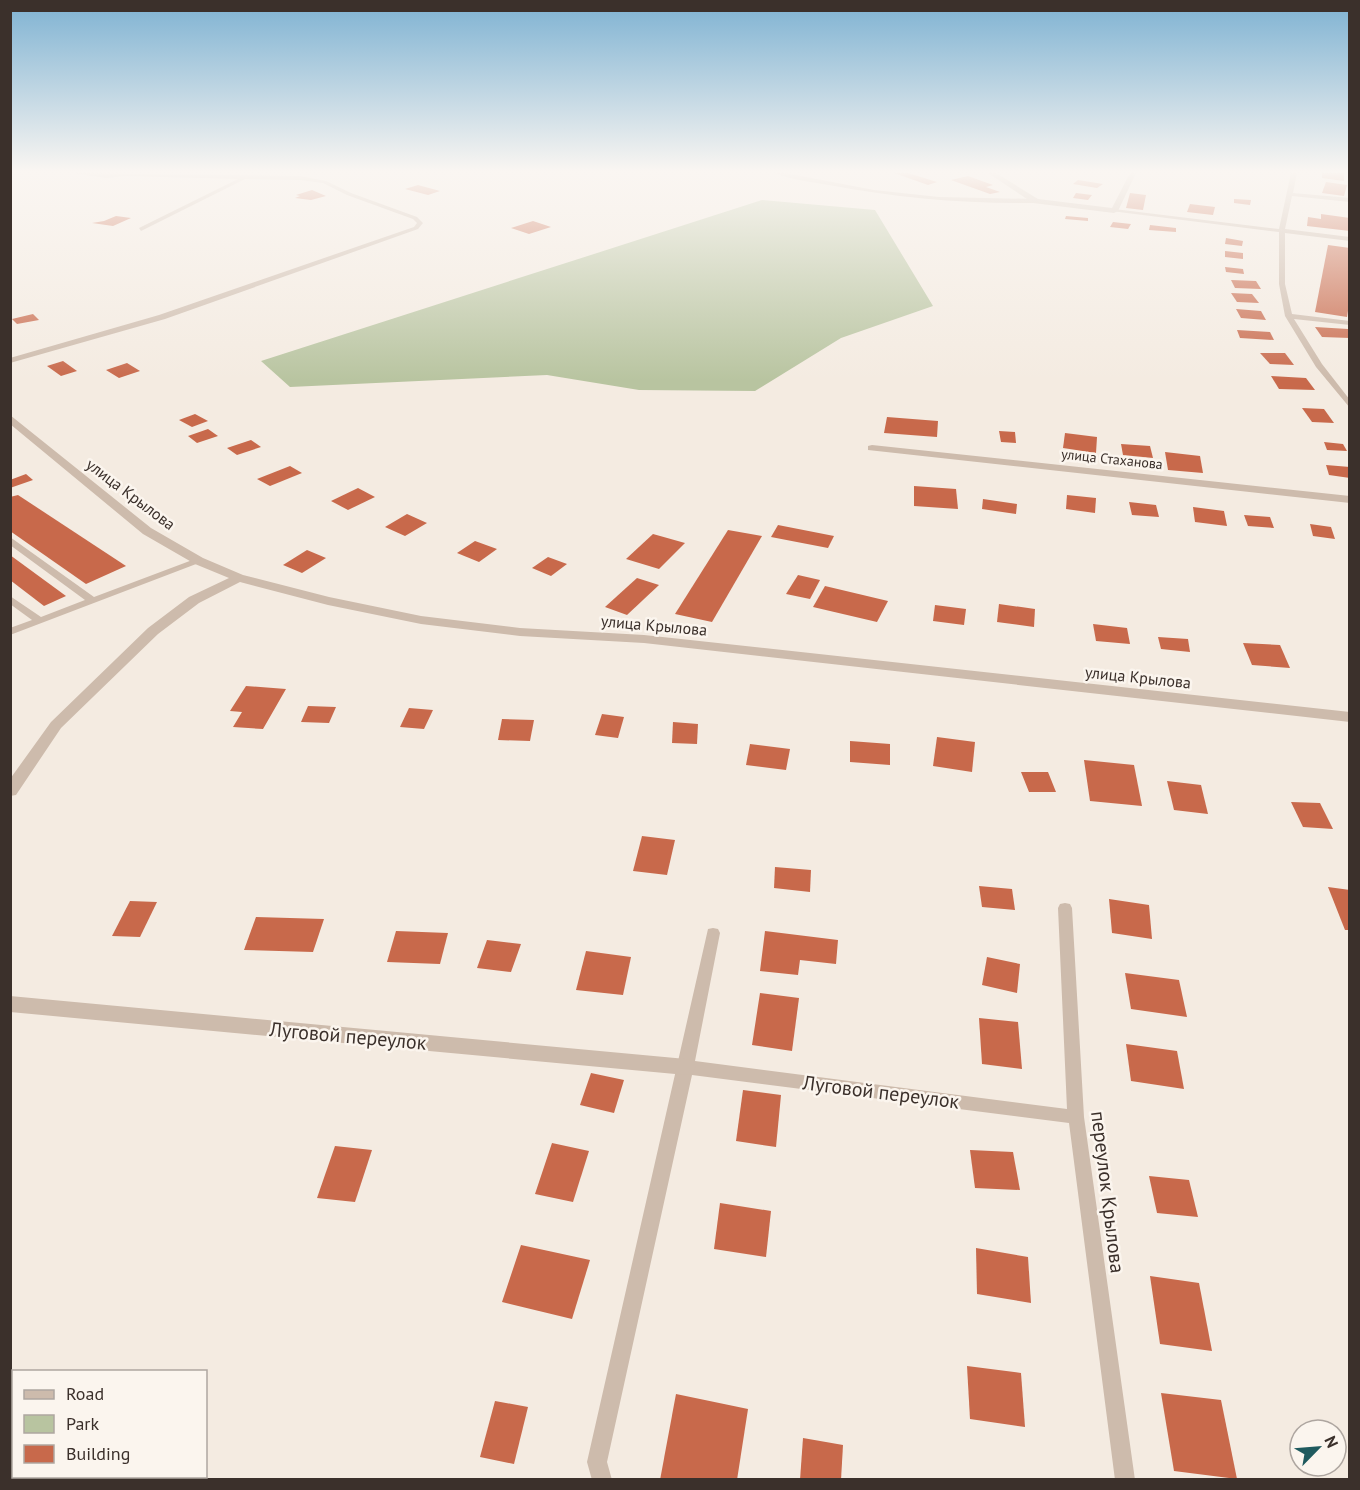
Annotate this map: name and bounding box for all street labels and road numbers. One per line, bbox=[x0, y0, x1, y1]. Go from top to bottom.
street label: улица Стаханова bbox=[1060, 445, 1164, 473]
street label: улица Крылова bbox=[82, 454, 180, 534]
street label: улица Крылова bbox=[600, 610, 708, 640]
street label: улица Крылова bbox=[1084, 661, 1192, 693]
street label: Луговой переулок bbox=[267, 1016, 428, 1056]
street label: Луговой переулок bbox=[800, 1069, 961, 1115]
street label: переулок Крылова bbox=[1085, 1109, 1131, 1275]

